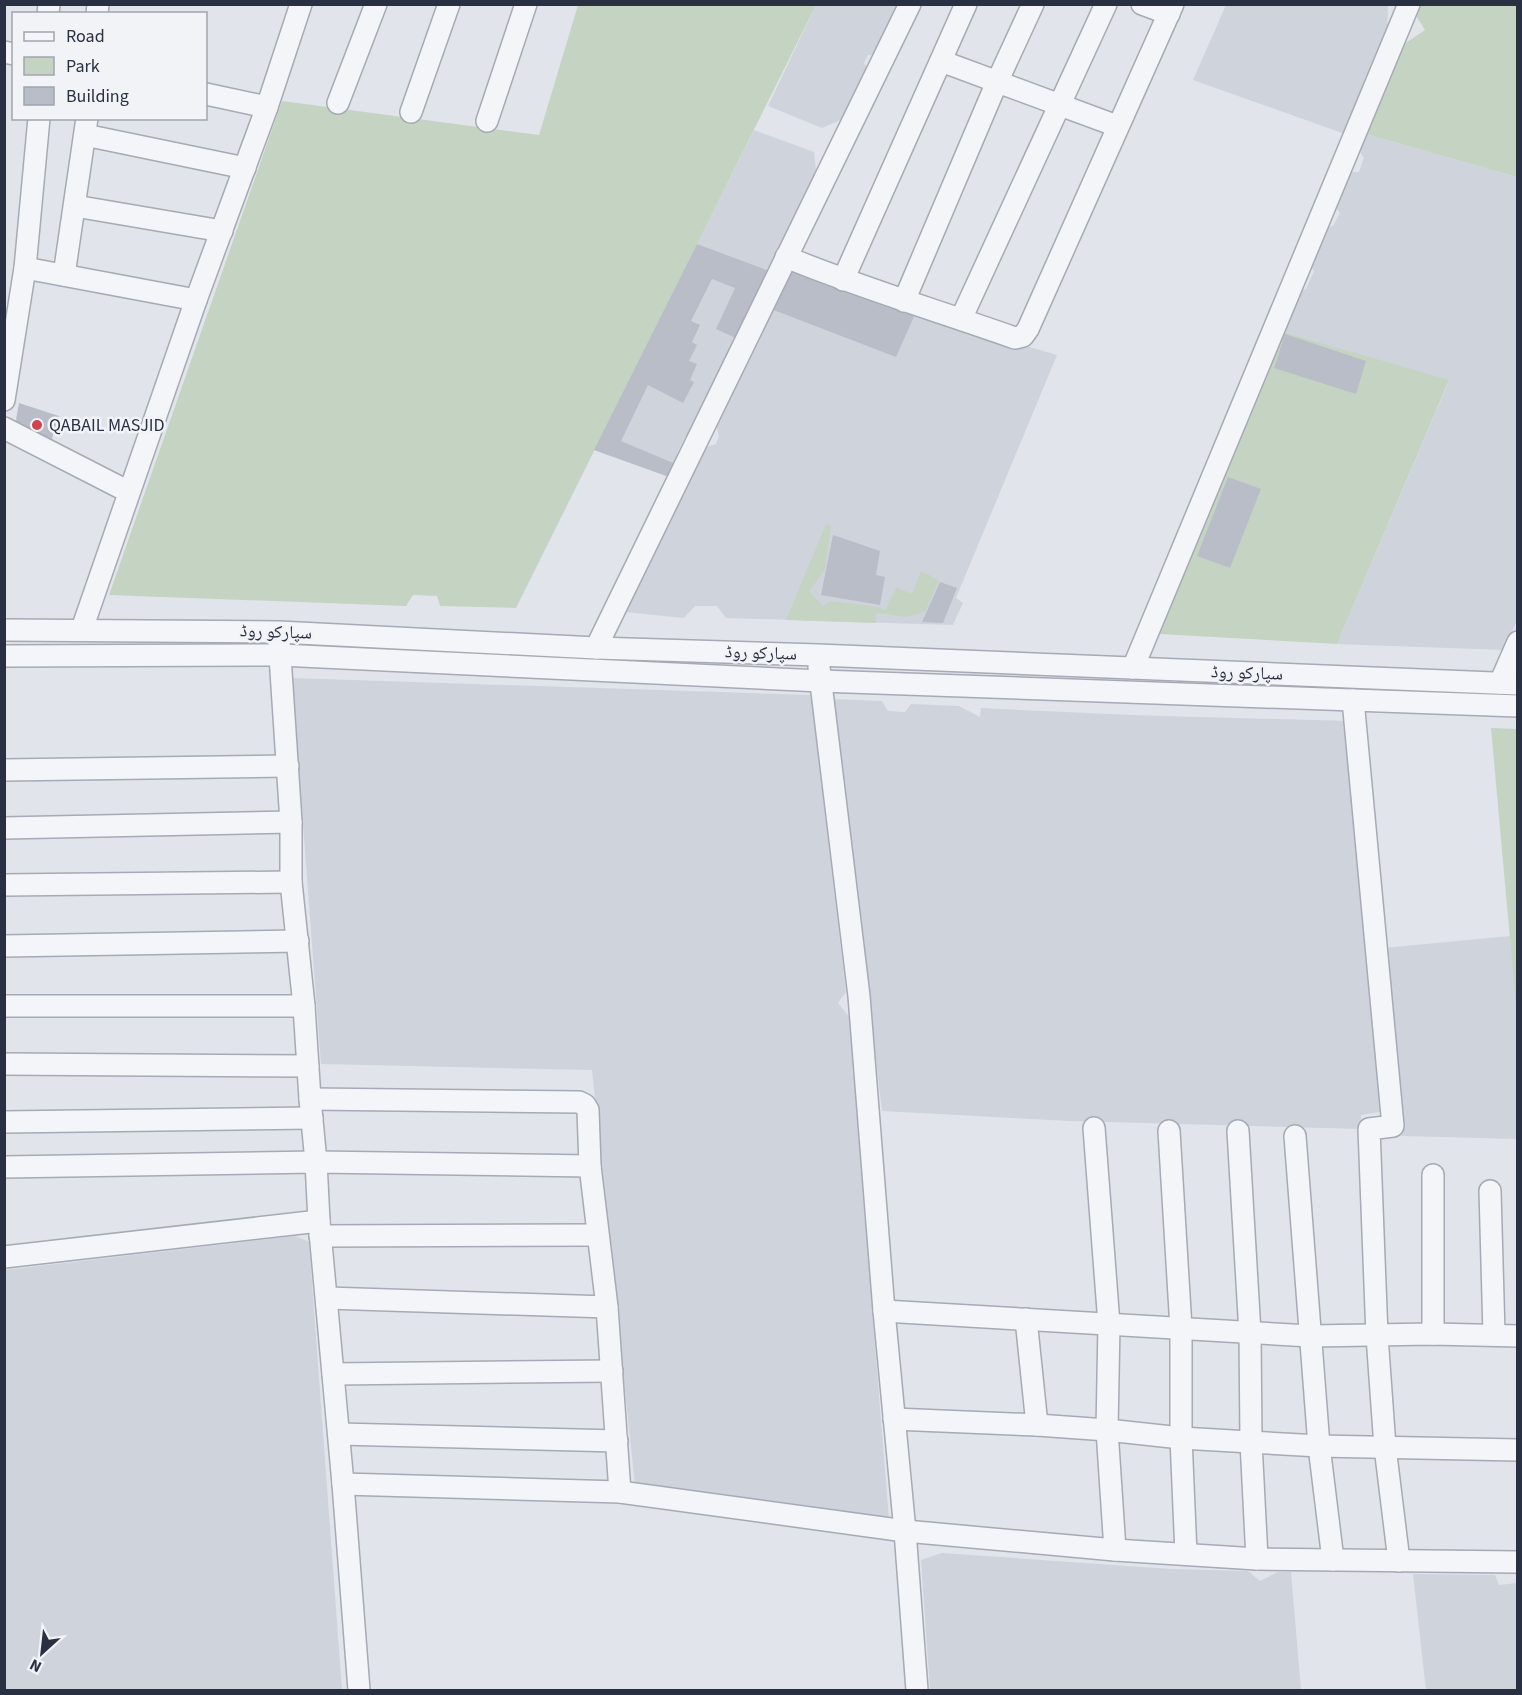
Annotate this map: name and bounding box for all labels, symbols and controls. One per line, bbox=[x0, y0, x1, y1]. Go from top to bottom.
legend bbox=[12, 12, 207, 120]
text: Road bbox=[66, 24, 105, 49]
text: Park bbox=[66, 54, 100, 79]
text: Building bbox=[66, 84, 129, 109]
place label: QABAIL MASJID bbox=[49, 413, 165, 438]
marker: QABAIL MASJID bbox=[30, 418, 44, 432]
street label: سپارکو روڈ bbox=[240, 618, 312, 646]
street label: سپارکو روڈ bbox=[725, 639, 797, 667]
street label: سپارکو روڈ bbox=[1211, 659, 1283, 687]
north arrow bbox=[12, 1623, 72, 1683]
text: N bbox=[26, 1653, 45, 1678]

